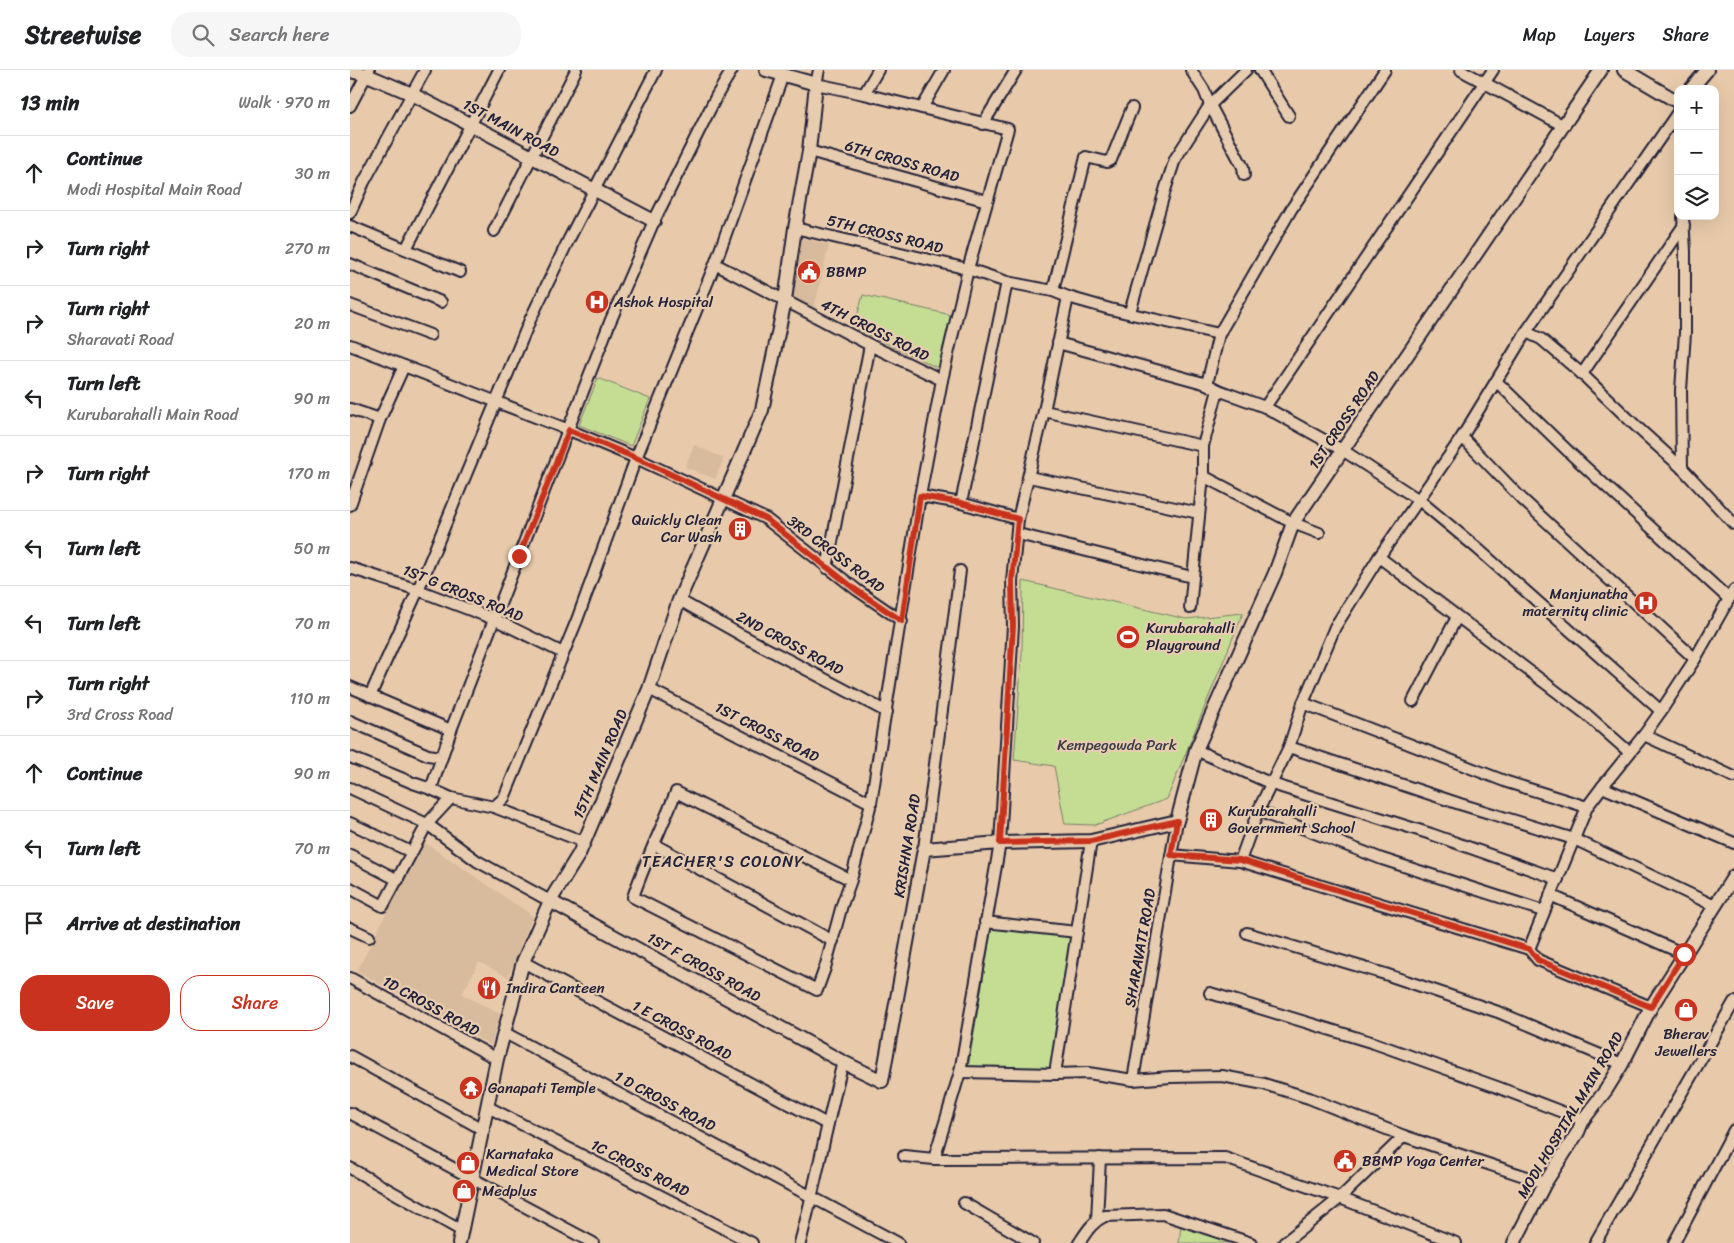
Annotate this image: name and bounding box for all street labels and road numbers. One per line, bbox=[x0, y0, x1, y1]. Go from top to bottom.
street label: 1ST MAIN ROAD bbox=[458, 92, 564, 164]
street label: 6TH CROSS ROAD bbox=[842, 132, 962, 190]
street label: 5TH CROSS ROAD bbox=[824, 207, 946, 261]
street label: 4TH CROSS ROAD bbox=[816, 291, 934, 369]
street label: 1ST CROSS ROAD bbox=[1301, 365, 1387, 475]
street label: 3RD CROSS ROAD bbox=[781, 508, 891, 600]
street label: 1ST G CROSS ROAD bbox=[399, 557, 527, 629]
street label: 2ND CROSS ROAD bbox=[732, 604, 848, 682]
street label: 1ST CROSS ROAD bbox=[710, 694, 824, 770]
street label: 15TH MAIN ROAD bbox=[565, 705, 635, 823]
street label: KRISHNA ROAD bbox=[886, 792, 928, 900]
street label: SHARAVATI ROAD bbox=[1117, 887, 1163, 1009]
street label: 1ST F CROSS ROAD bbox=[642, 925, 766, 1009]
street label: 1D CROSS ROAD bbox=[378, 969, 484, 1043]
street label: 1 E CROSS ROAD bbox=[627, 993, 737, 1067]
street label: MODI HOSPITAL MAIN ROAD bbox=[1510, 1027, 1630, 1203]
street label: 1 D CROSS ROAD bbox=[610, 1063, 720, 1139]
street label: 1C CROSS ROAD bbox=[586, 1132, 694, 1204]

